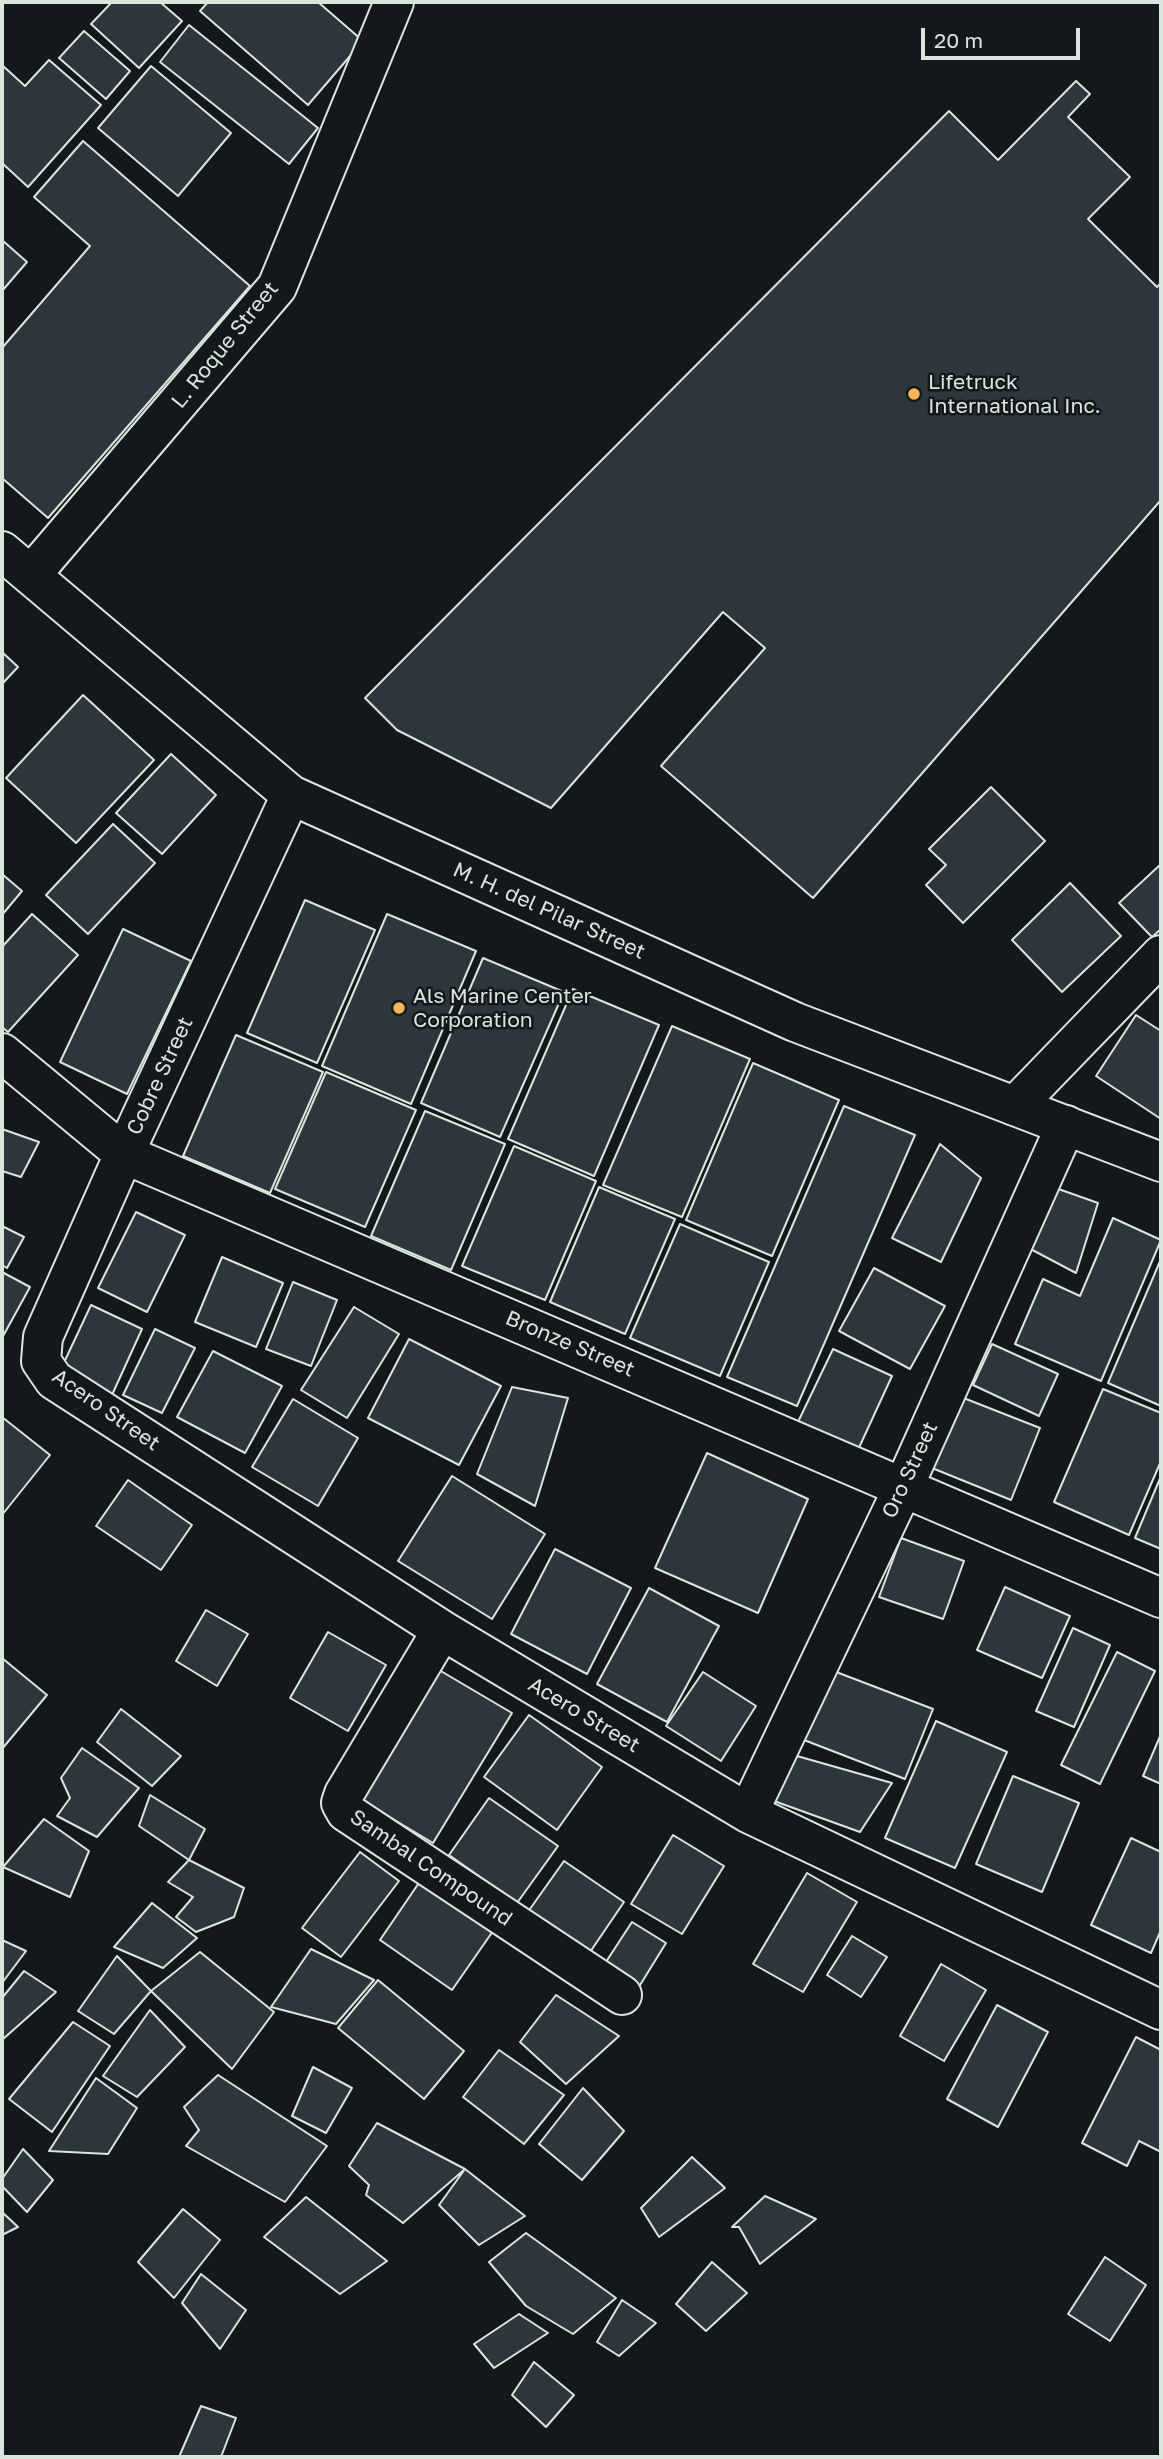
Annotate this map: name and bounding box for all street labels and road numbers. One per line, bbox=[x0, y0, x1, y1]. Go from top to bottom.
street label: L. Roque Street bbox=[166, 277, 284, 413]
street label: M. H. del Pilar Street bbox=[449, 857, 649, 965]
street label: Cobre Street bbox=[122, 1013, 198, 1139]
street label: Bronze Street bbox=[502, 1305, 638, 1383]
street label: Acero Street bbox=[47, 1364, 165, 1456]
street label: Oro Street bbox=[877, 1418, 943, 1522]
street label: Acero Street bbox=[524, 1672, 644, 1758]
street label: Sambal Compound bbox=[345, 1804, 517, 1932]

